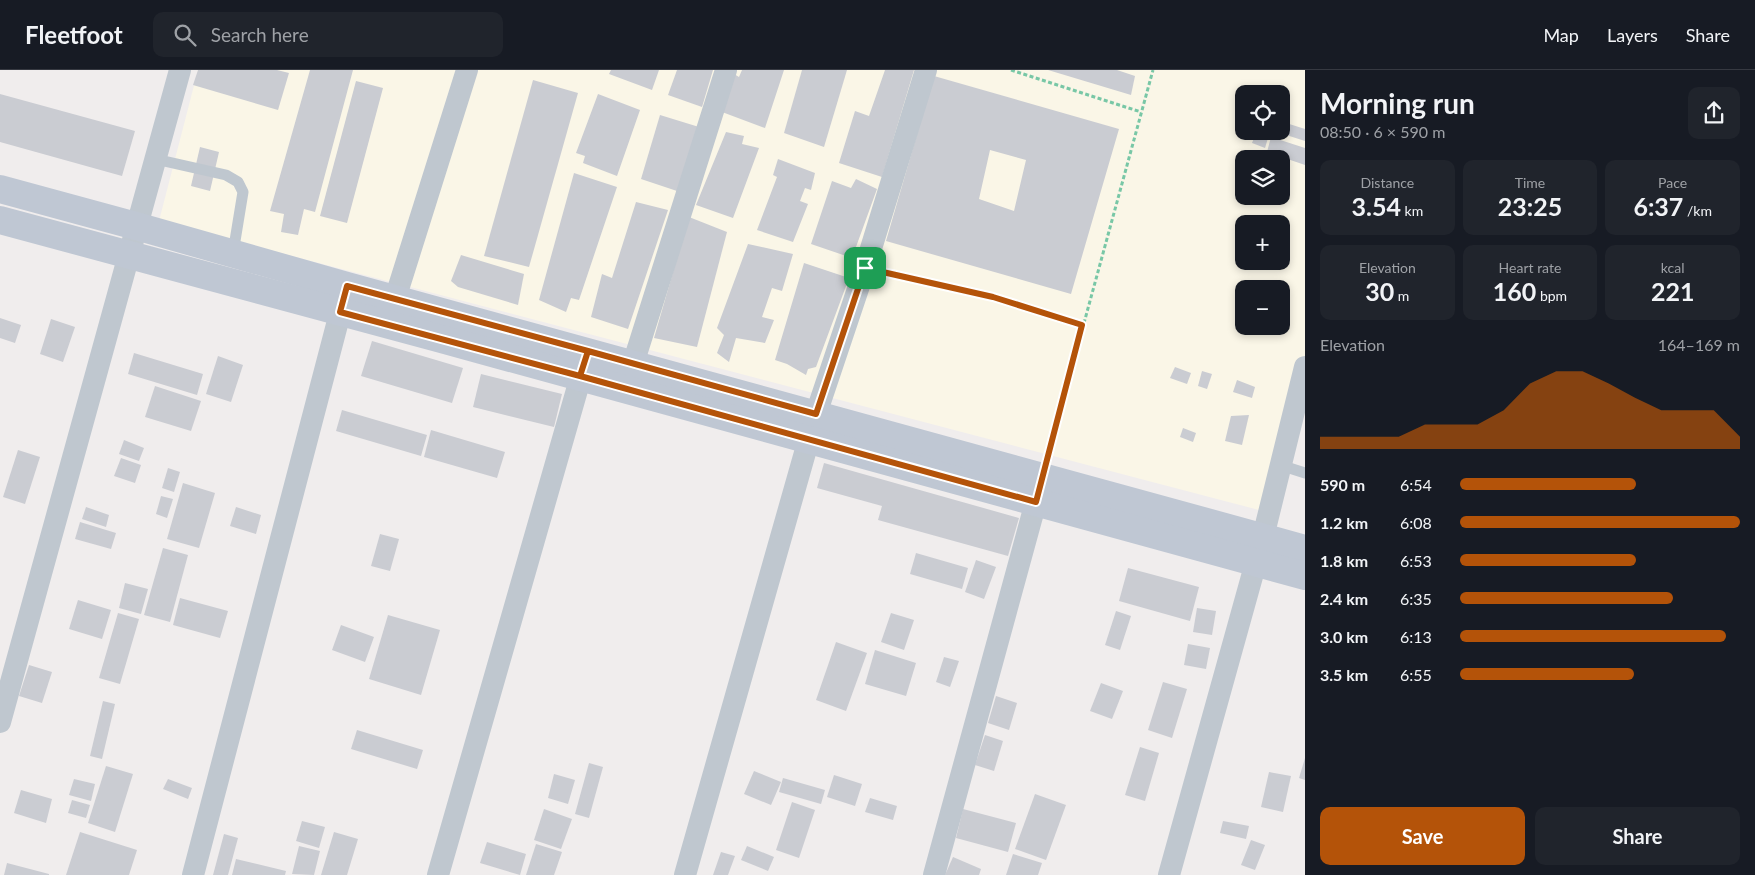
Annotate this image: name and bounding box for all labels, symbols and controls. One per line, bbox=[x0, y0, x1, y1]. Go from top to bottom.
search box bbox=[153, 12, 503, 57]
text: Fleetfoot bbox=[25, 20, 123, 49]
icon: search bbox=[171, 21, 199, 49]
text: Search here bbox=[211, 23, 309, 46]
text: Map bbox=[1543, 24, 1579, 46]
text: Layers bbox=[1607, 24, 1658, 46]
text: Share bbox=[1686, 24, 1730, 46]
map controls bbox=[1235, 85, 1290, 335]
button: locate bbox=[1235, 85, 1290, 140]
text: Morning run bbox=[1320, 86, 1475, 120]
button: share bbox=[1688, 87, 1740, 139]
text: 08:50 · 6 × 590 m bbox=[1320, 122, 1445, 141]
button: layers bbox=[1235, 150, 1290, 205]
text: Distance bbox=[1360, 174, 1414, 191]
text: Time bbox=[1515, 174, 1545, 191]
text: Pace bbox=[1658, 174, 1687, 191]
text: 3.54 bbox=[1351, 191, 1401, 221]
text: 23:25 bbox=[1498, 191, 1562, 221]
text: 6:37 bbox=[1633, 191, 1683, 221]
text: km bbox=[1401, 202, 1423, 219]
text: /km bbox=[1683, 202, 1712, 219]
button: + bbox=[1235, 215, 1290, 270]
pin bbox=[844, 247, 886, 289]
icon: arrive bbox=[851, 254, 879, 282]
text: Elevation bbox=[1359, 259, 1416, 276]
text: Heart rate bbox=[1499, 259, 1561, 276]
text: kcal bbox=[1661, 259, 1685, 276]
text: 30 bbox=[1365, 276, 1394, 306]
text: 160 bbox=[1493, 276, 1536, 306]
text: 221 bbox=[1651, 276, 1694, 306]
button: − bbox=[1235, 280, 1290, 335]
text: m bbox=[1394, 287, 1409, 304]
text: bpm bbox=[1536, 287, 1567, 304]
text: Elevation bbox=[1320, 335, 1385, 354]
text: 164–169 m bbox=[1658, 335, 1740, 354]
text: 590 m bbox=[1320, 475, 1365, 494]
text: 6:54 bbox=[1400, 475, 1432, 494]
text: 1.2 km bbox=[1320, 513, 1368, 532]
text: 6:08 bbox=[1400, 513, 1432, 532]
text: 1.8 km bbox=[1320, 551, 1368, 570]
text: 6:53 bbox=[1400, 551, 1432, 570]
text: 2.4 km bbox=[1320, 589, 1368, 608]
text: 6:35 bbox=[1400, 589, 1432, 608]
text: 3.0 km bbox=[1320, 627, 1368, 646]
text: 6:13 bbox=[1400, 627, 1432, 646]
text: 3.5 km bbox=[1320, 665, 1368, 684]
text: 6:55 bbox=[1400, 665, 1432, 684]
button: Save bbox=[1320, 807, 1525, 865]
button: Share bbox=[1535, 807, 1740, 865]

